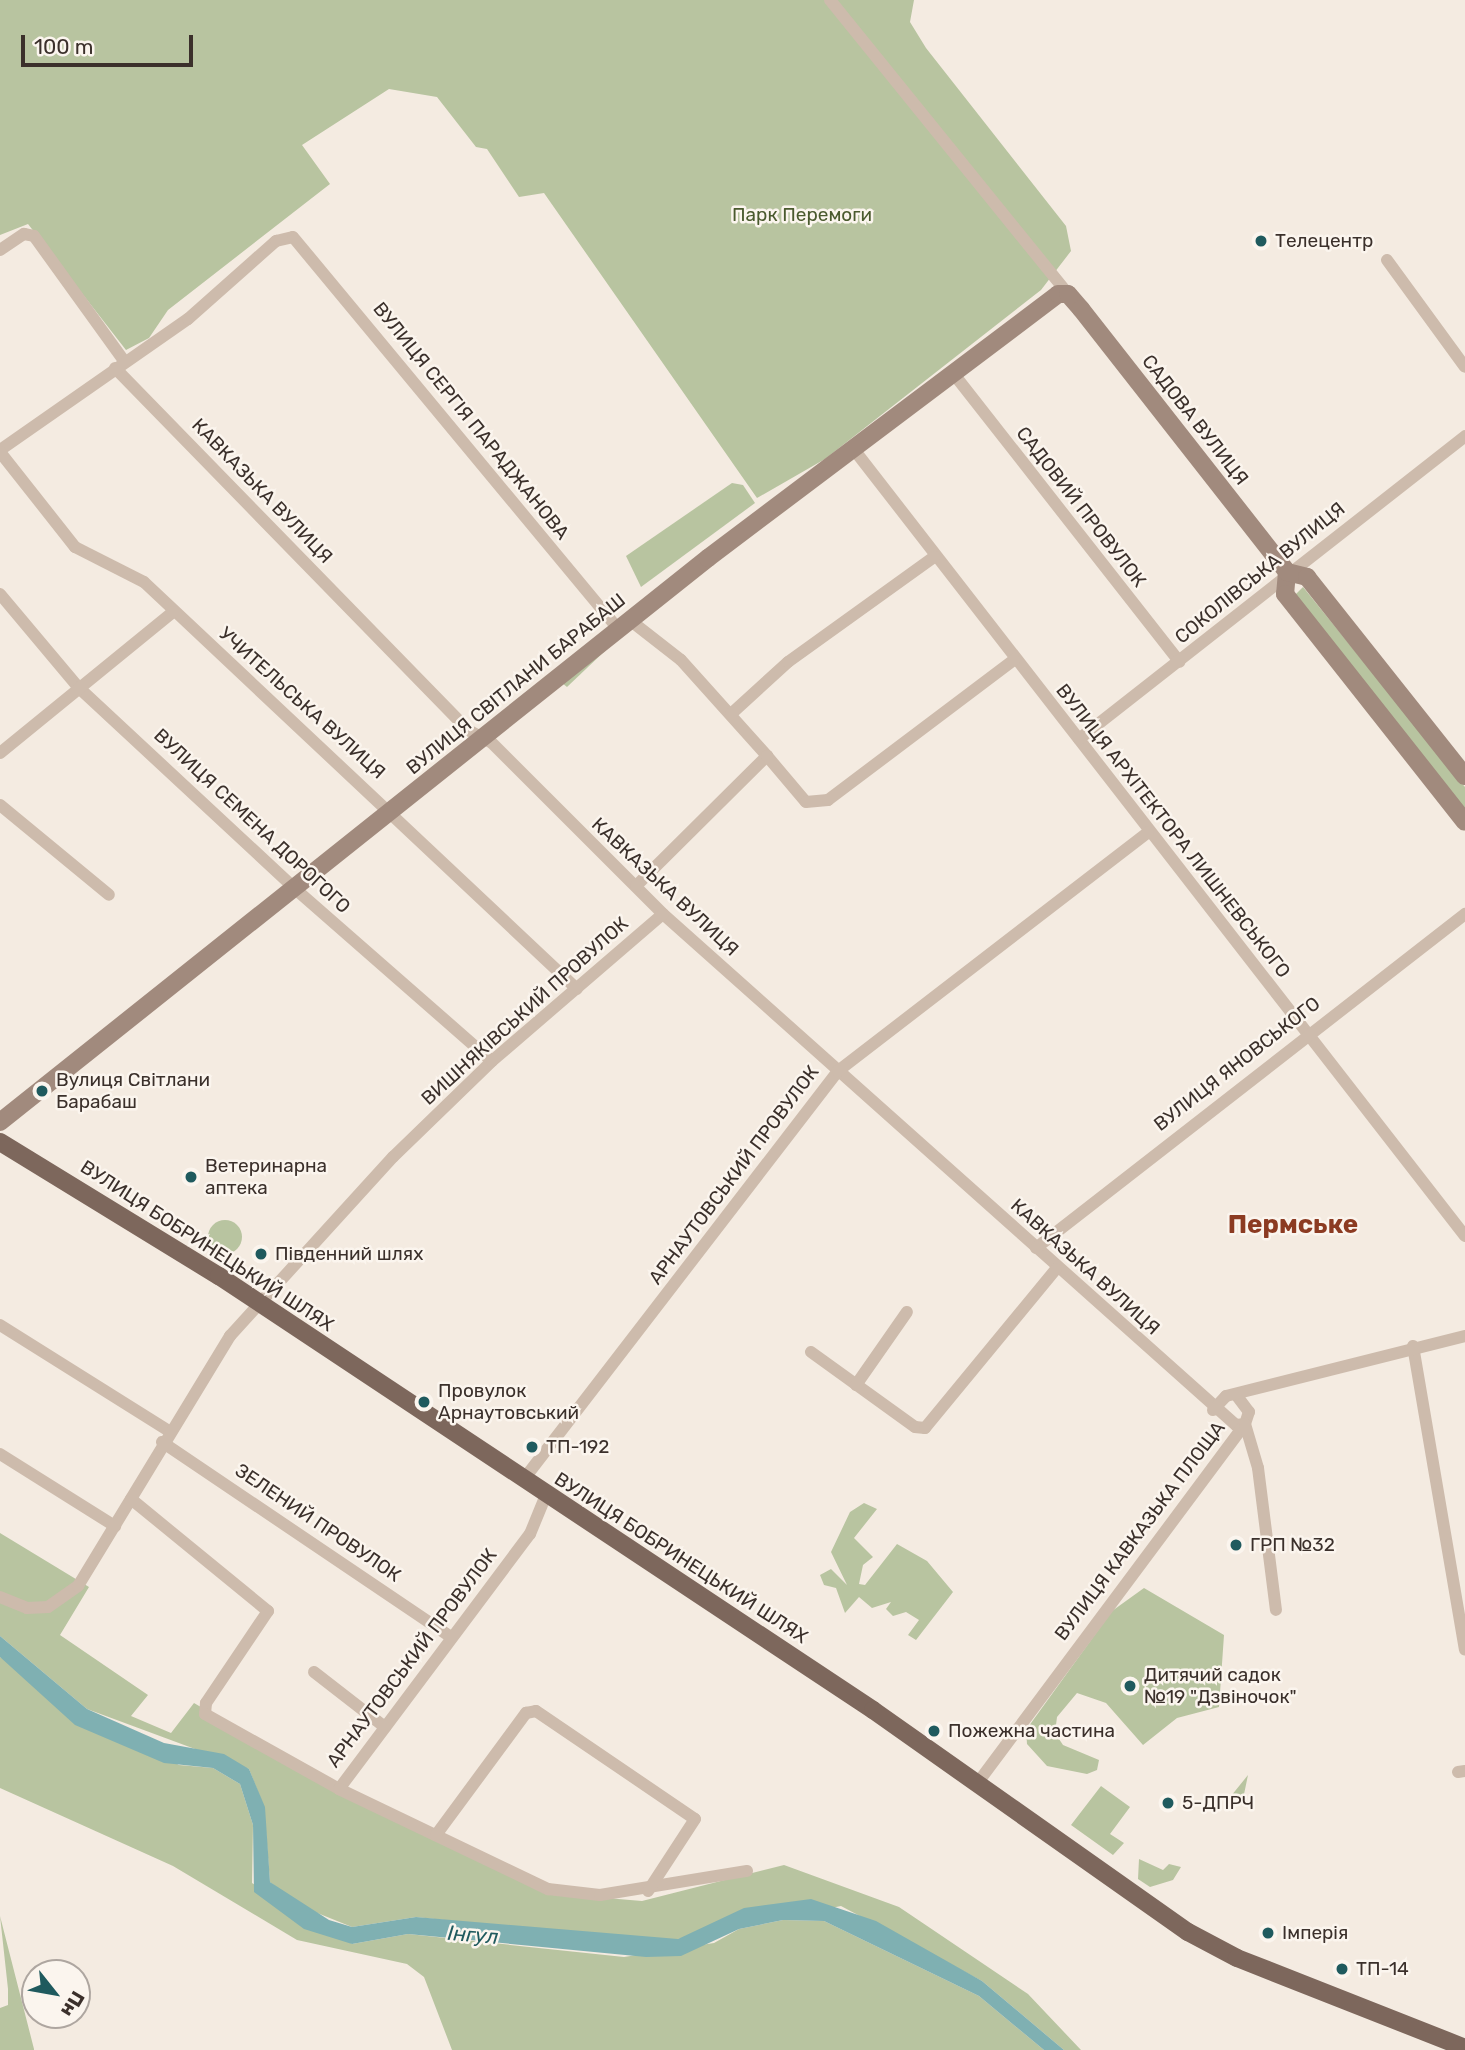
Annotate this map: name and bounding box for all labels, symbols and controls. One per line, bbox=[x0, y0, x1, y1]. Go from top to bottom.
scale bar bbox=[24, 21, 196, 65]
text: 100 m bbox=[34, 34, 93, 59]
park label: Парк Перемоги bbox=[732, 204, 872, 226]
place label: Телецентр bbox=[1275, 230, 1373, 252]
marker: Телецентр bbox=[1253, 233, 1269, 249]
street label: ВУЛИЦЯ СЕРГІЯ ПАРАДЖАНОВА bbox=[368, 298, 574, 544]
street label: САДОВА ВУЛИЦЯ bbox=[1137, 350, 1253, 490]
street label: КАВКАЗЬКА ВУЛИЦЯ bbox=[187, 414, 337, 568]
street label: САДОВИЙ ПРОВУЛОК bbox=[1011, 422, 1151, 592]
street label: СОКОЛІВСЬКА ВУЛИЦЯ bbox=[1171, 497, 1349, 649]
street label: ВУЛИЦЯ СВІТЛАНИ БАРАБАШ bbox=[402, 589, 630, 779]
street label: УЧИТЕЛЬСЬКА ВУЛИЦЯ bbox=[214, 622, 390, 784]
street label: ВУЛИЦЯ АРХІТЕКТОРА ЛИШНЕВСЬКОГО bbox=[1051, 680, 1295, 982]
street label: ВУЛИЦЯ СЕМЕНА ДОРОГОГО bbox=[149, 724, 355, 918]
street label: КАВКАЗЬКА ВУЛИЦЯ bbox=[587, 813, 743, 961]
street label: ВИШНЯКІВСЬКИЙ ПРОВУЛОК bbox=[417, 912, 633, 1110]
street label: ВУЛИЦЯ ЯНОВСЬКОГО bbox=[1149, 992, 1325, 1136]
street label: АРНАУТОВСЬКИЙ ПРОВУЛОК bbox=[644, 1061, 824, 1289]
place label: Вулиця Світлани Барабаш bbox=[56, 1069, 210, 1113]
marker: Вулиця Світлани Барабаш bbox=[34, 1083, 50, 1099]
place label: Ветеринарна аптека bbox=[205, 1155, 327, 1199]
street label: ВУЛИЦЯ БОБРИНЕЦЬКИЙ ШЛЯХ bbox=[76, 1156, 338, 1336]
marker: Ветеринарна аптека bbox=[183, 1169, 199, 1185]
street label: КАВКАЗЬКА ВУЛИЦЯ bbox=[1006, 1194, 1164, 1340]
district label: Пермське bbox=[1228, 1209, 1358, 1241]
place label: Південний шлях bbox=[275, 1243, 423, 1265]
marker: Південний шлях bbox=[253, 1246, 269, 1262]
place label: Провулок Арнаутовський bbox=[438, 1380, 579, 1424]
marker: Провулок Арнаутовський bbox=[416, 1394, 432, 1410]
street label: ВУЛИЦЯ КАВКАЗЬКА ПЛОЩА bbox=[1050, 1417, 1230, 1645]
place label: ТП-192 bbox=[546, 1436, 609, 1458]
marker: ТП-192 bbox=[524, 1439, 540, 1455]
street label: ЗЕЛЕНИЙ ПРОВУЛОК bbox=[231, 1459, 405, 1587]
street label: ВУЛИЦЯ БОБРИНЕЦЬКИЙ ШЛЯХ bbox=[550, 1468, 812, 1648]
place label: ГРП №32 bbox=[1250, 1534, 1335, 1556]
marker: ГРП №32 bbox=[1228, 1537, 1244, 1553]
street label: АРНАУТОВСЬКИЙ ПРОВУЛОК bbox=[322, 1544, 502, 1772]
place label: Дитячий садок №19 "Дзвіночок" bbox=[1144, 1664, 1297, 1708]
marker: Дитячий садок №19 "Дзвіночок" bbox=[1122, 1678, 1138, 1694]
place label: Пожежна частина bbox=[948, 1720, 1115, 1742]
marker: Пожежна частина bbox=[926, 1723, 942, 1739]
place label: 5-ДПРЧ bbox=[1182, 1792, 1254, 1814]
marker: 5-ДПРЧ bbox=[1160, 1795, 1176, 1811]
water label: Інгул bbox=[447, 1920, 499, 1950]
place label: Імперія bbox=[1282, 1922, 1348, 1944]
marker: Імперія bbox=[1260, 1925, 1276, 1941]
place label: ТП-14 bbox=[1356, 1958, 1409, 1980]
north arrow bbox=[21, 1959, 91, 2029]
marker: ТП-14 bbox=[1334, 1961, 1350, 1977]
text: Пн bbox=[56, 1987, 89, 2021]

